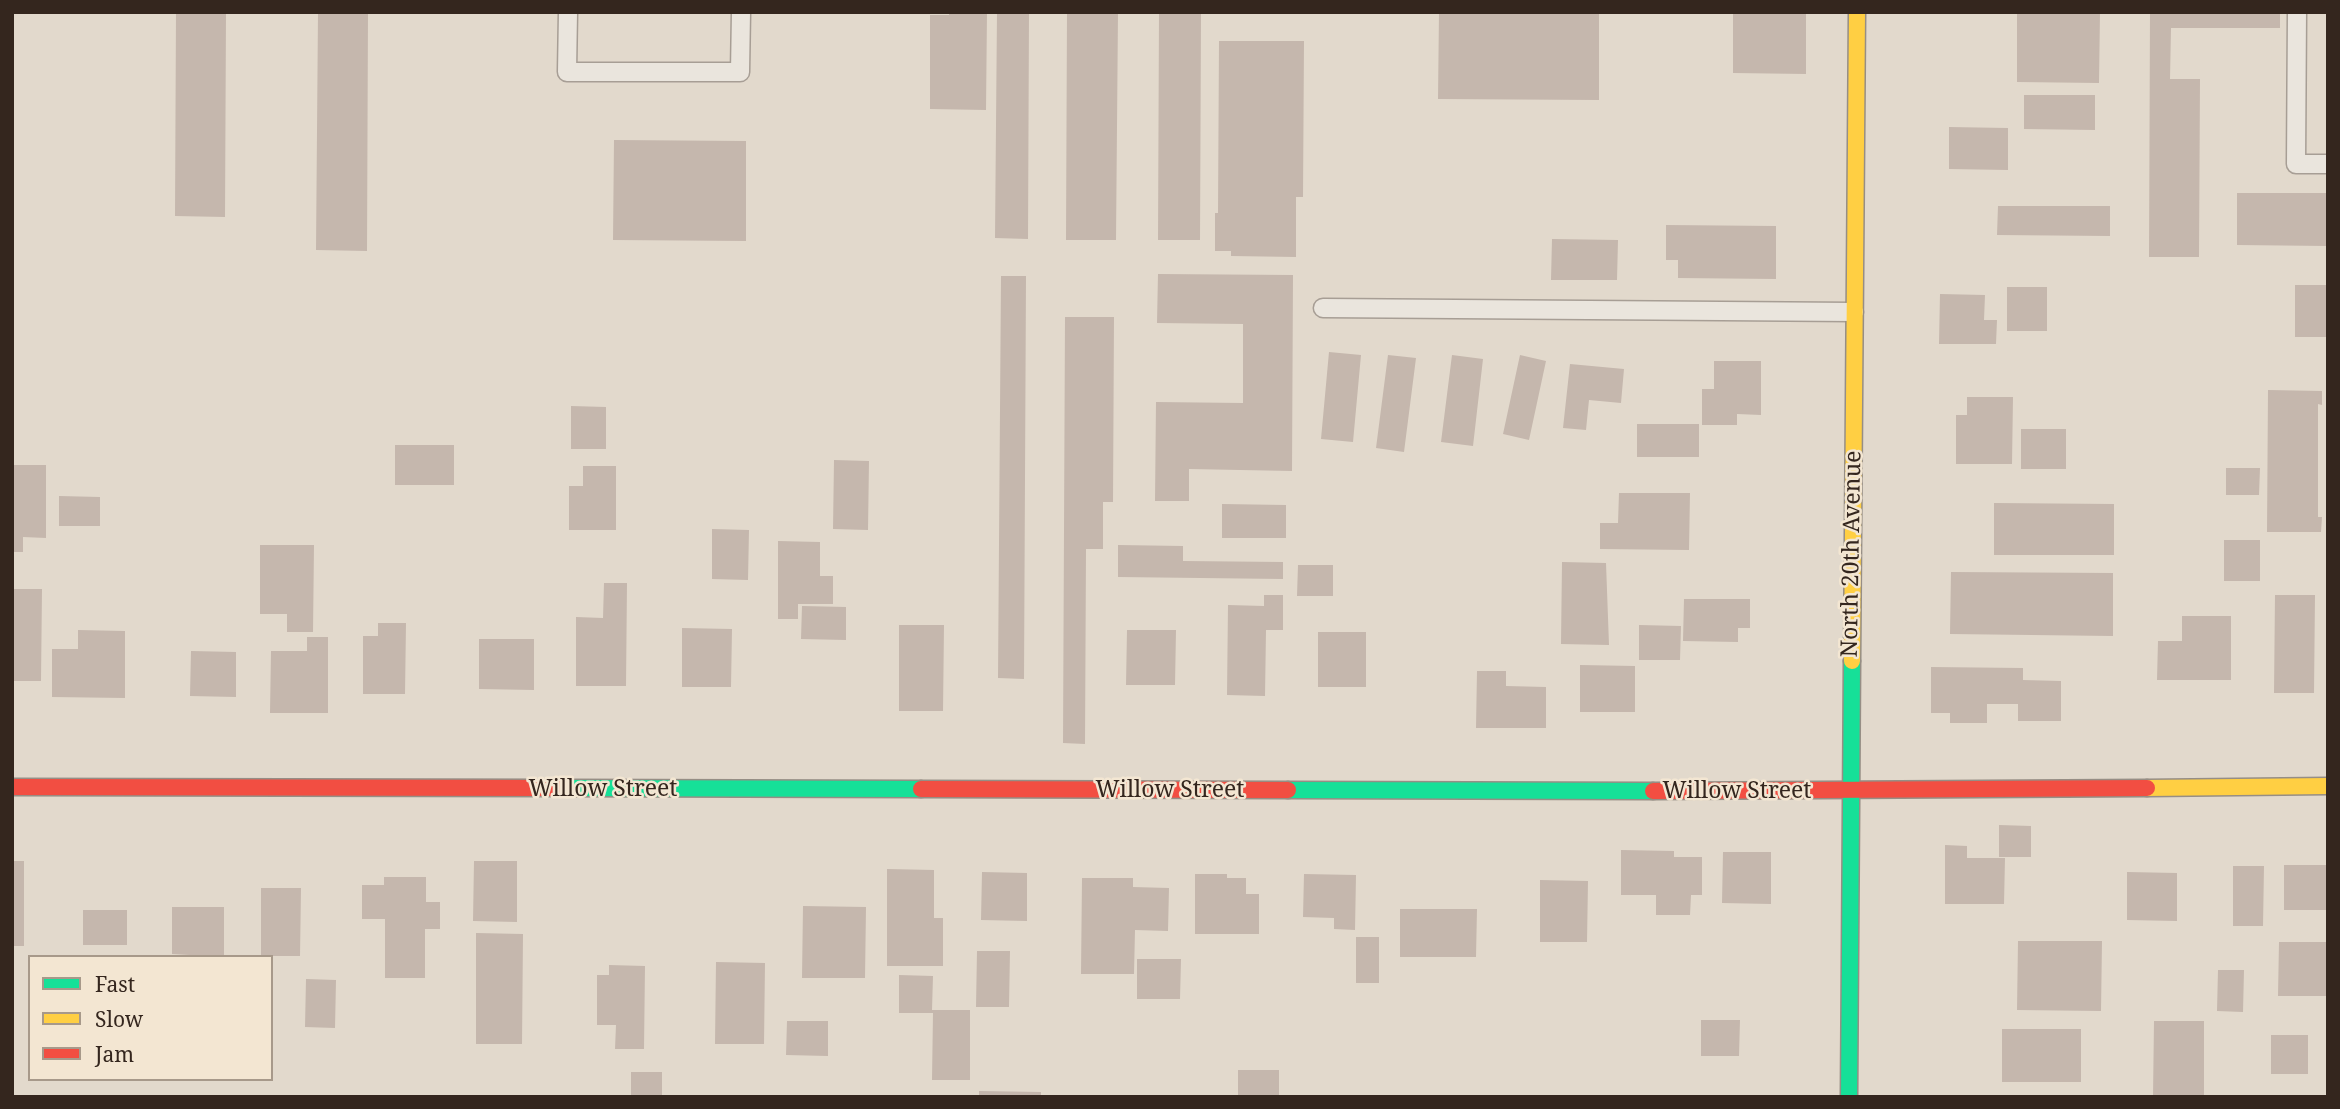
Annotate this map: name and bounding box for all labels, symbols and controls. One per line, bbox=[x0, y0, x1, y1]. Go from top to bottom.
street label: North 20th Avenue bbox=[1836, 450, 1868, 658]
street label: Willow Street bbox=[529, 775, 677, 803]
street label: Willow Street bbox=[1096, 776, 1244, 804]
street label: Willow Street bbox=[1663, 777, 1811, 805]
legend bbox=[28, 955, 273, 1081]
text: Fast bbox=[95, 970, 135, 998]
text: Slow bbox=[95, 1005, 143, 1033]
text: Jam bbox=[95, 1040, 134, 1068]

